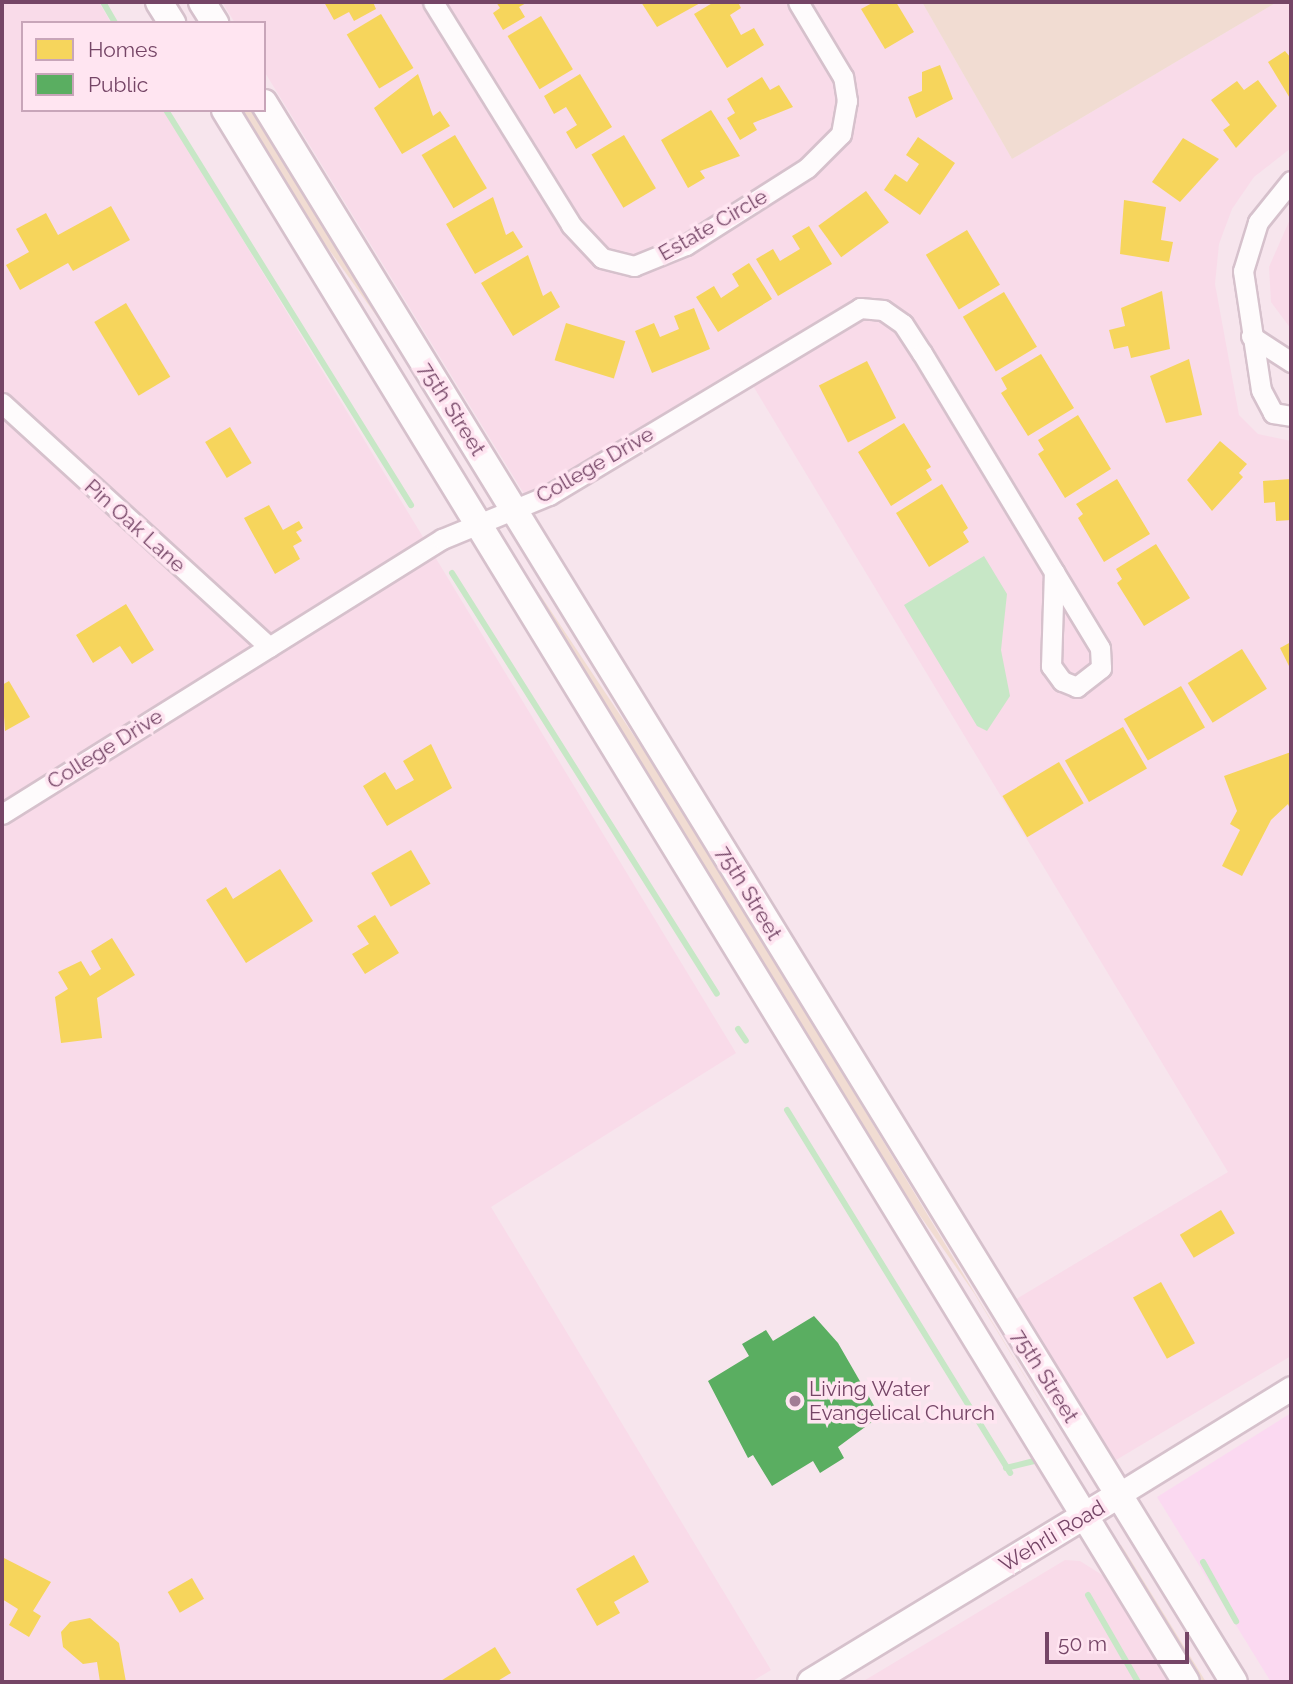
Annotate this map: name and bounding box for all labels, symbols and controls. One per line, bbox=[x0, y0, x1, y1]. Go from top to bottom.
legend bbox=[21, 21, 266, 112]
text: Homes bbox=[88, 37, 158, 62]
text: Public bbox=[88, 72, 148, 97]
street label: Estate Circle bbox=[654, 184, 772, 266]
street label: 75th Street bbox=[413, 358, 491, 460]
street label: College Drive bbox=[532, 421, 658, 509]
street label: Pin Oak Lane bbox=[79, 474, 191, 578]
street label: College Drive bbox=[43, 703, 167, 795]
street label: 75th Street bbox=[711, 841, 787, 945]
street label: 75th Street bbox=[1006, 1325, 1084, 1427]
place label: Living Water Evangelical Church bbox=[809, 1376, 996, 1426]
marker: Living Water Evangelical Church bbox=[787, 1393, 803, 1409]
street label: Wehrli Road bbox=[995, 1495, 1109, 1577]
scale bar bbox=[1048, 1618, 1192, 1662]
text: 50 m bbox=[1058, 1631, 1107, 1656]

